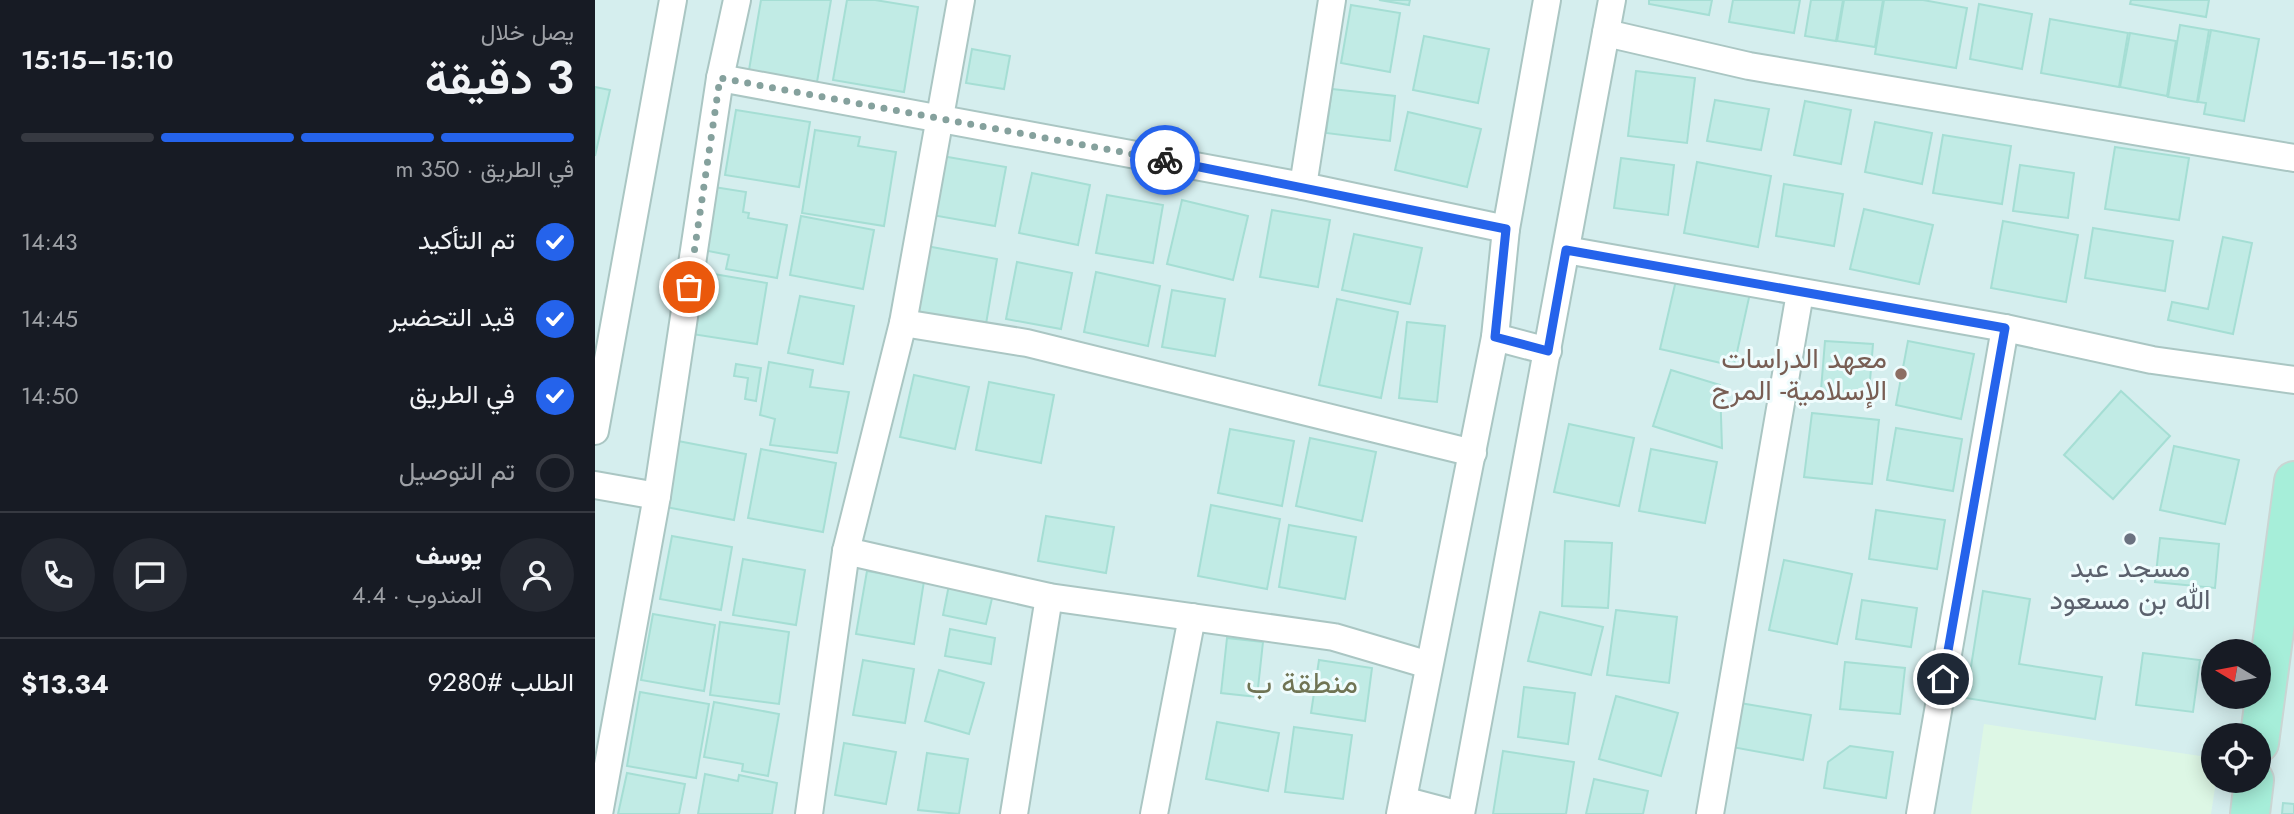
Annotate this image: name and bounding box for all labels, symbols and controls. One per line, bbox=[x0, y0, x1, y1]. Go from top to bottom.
text: يصل خلال bbox=[481, 15, 574, 49]
text: 15:10–15:15 bbox=[21, 41, 174, 79]
text: 3 دقيقة bbox=[425, 45, 574, 111]
courier bbox=[1130, 125, 1200, 195]
icon: bike bbox=[1146, 141, 1184, 179]
text: في الطريق · 350 m bbox=[395, 152, 574, 186]
text: تم التأكيد bbox=[418, 221, 515, 259]
icon: check bbox=[536, 223, 574, 261]
text: 14:43 bbox=[21, 225, 78, 259]
pin bbox=[659, 257, 719, 317]
icon: bag bbox=[670, 268, 708, 306]
text: قيد التحضير bbox=[389, 298, 515, 336]
icon: check bbox=[536, 300, 574, 338]
text: 14:45 bbox=[21, 302, 78, 336]
place label: معهد الدراسات الإسلامية- المرج bbox=[1712, 338, 1887, 411]
marker: معهد الدراسات الإسلامية- المرج bbox=[1893, 366, 1909, 382]
text: في الطريق bbox=[409, 375, 515, 413]
icon: check bbox=[536, 377, 574, 415]
text: 14:50 bbox=[21, 379, 78, 413]
text: تم التوصيل bbox=[399, 452, 515, 490]
marker: مسجد عبد الله بن مسعود bbox=[2122, 531, 2138, 547]
text: يوسف bbox=[415, 536, 482, 574]
button: phone bbox=[21, 538, 95, 612]
button: chat bbox=[113, 538, 187, 612]
button: person bbox=[500, 538, 574, 612]
place label: مسجد عبد الله بن مسعود bbox=[2050, 547, 2210, 620]
text: المندوب · 4.4 bbox=[352, 578, 482, 612]
north arrow bbox=[2201, 639, 2271, 709]
map controls bbox=[2201, 639, 2271, 793]
pin bbox=[1913, 649, 1973, 709]
icon: home bbox=[1924, 660, 1962, 698]
district label: منطقة ب bbox=[1246, 661, 1358, 704]
text: الطلب #9280 bbox=[427, 663, 574, 701]
text: $13.34 bbox=[21, 665, 109, 703]
button: locate bbox=[2201, 723, 2271, 793]

